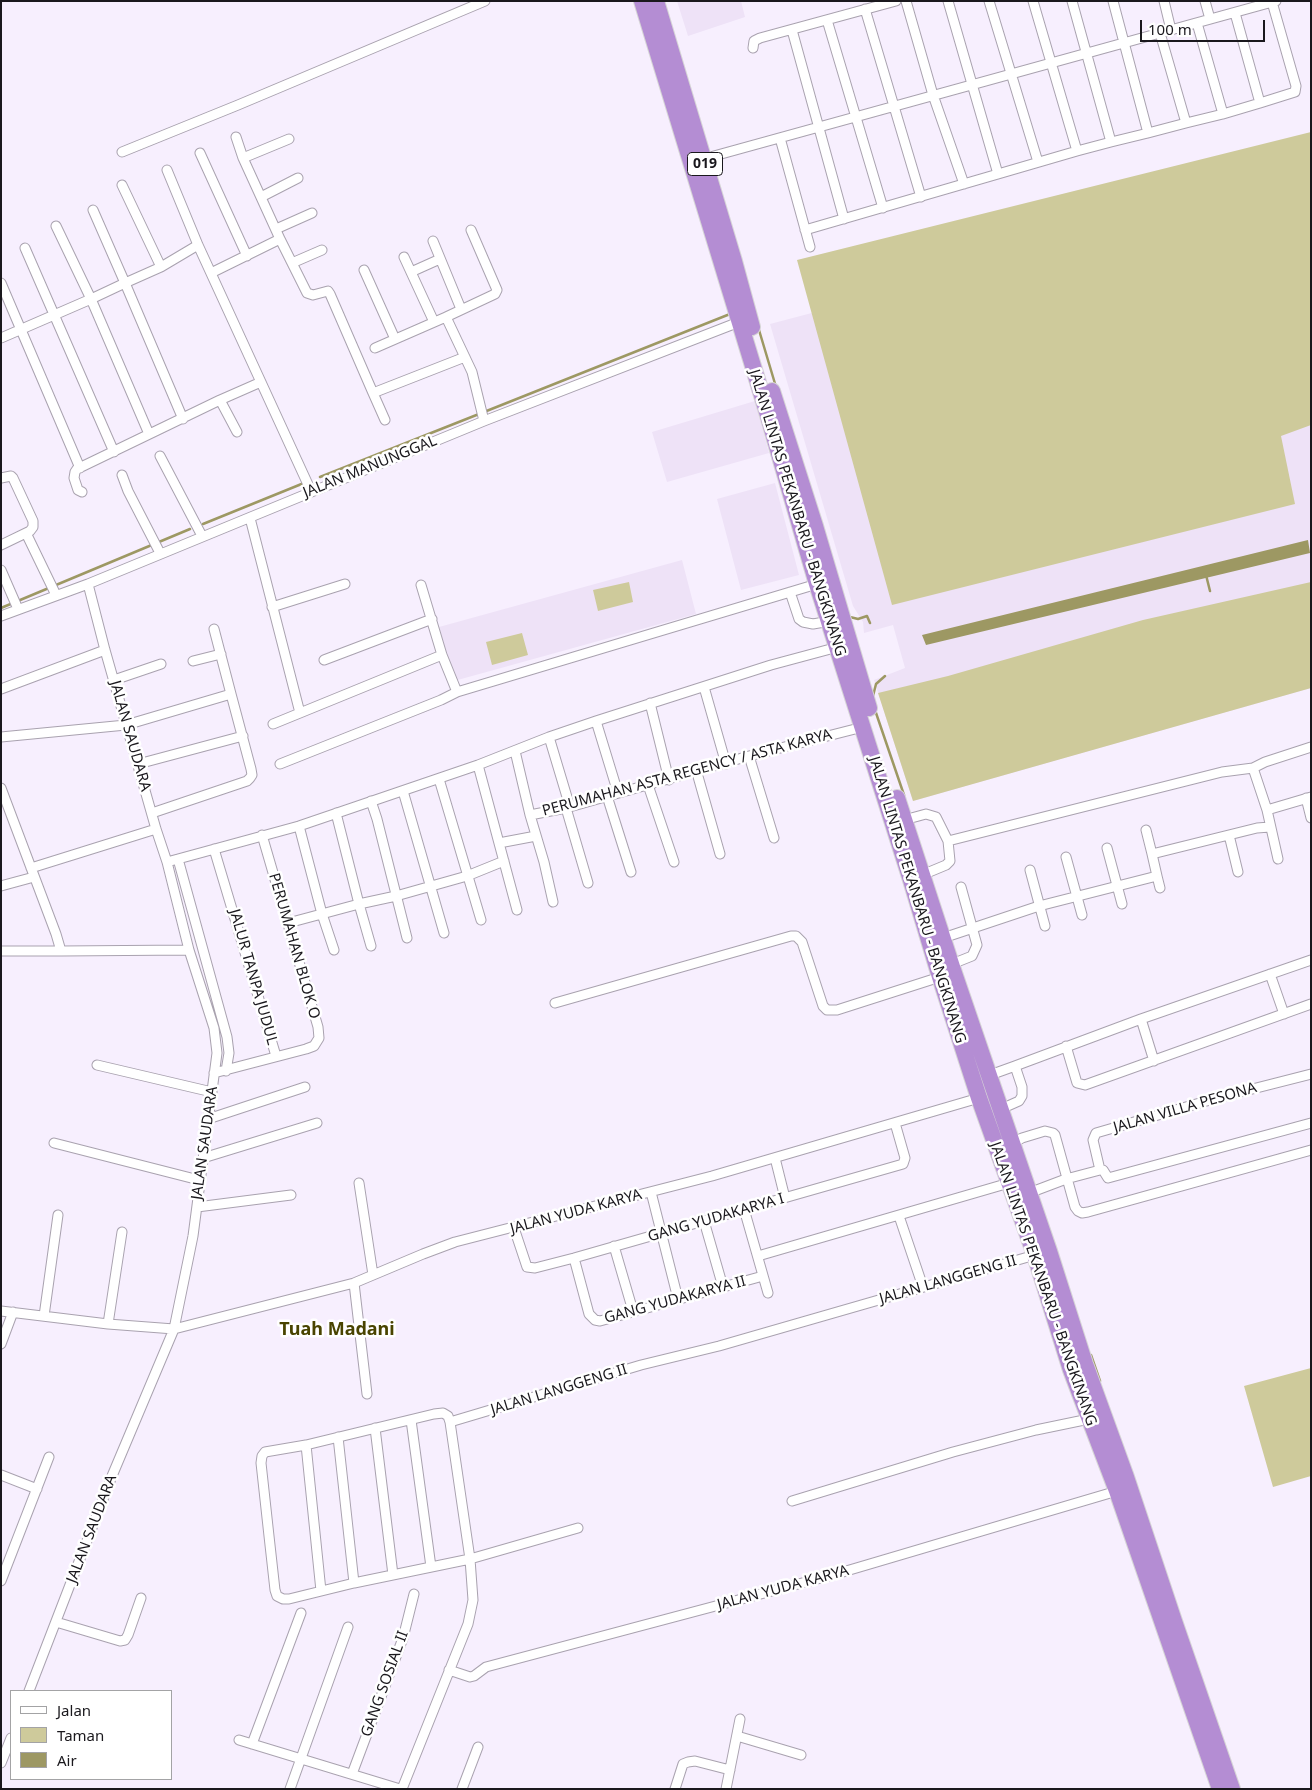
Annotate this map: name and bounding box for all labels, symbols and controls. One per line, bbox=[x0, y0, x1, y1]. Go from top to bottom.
scale bar bbox=[1142, 10, 1267, 42]
text: 100 m bbox=[1148, 19, 1192, 39]
road number: 019 bbox=[688, 152, 722, 175]
street label: JALAN LINTAS PEKANBARU - BANGKINANG bbox=[745, 367, 849, 659]
street label: JALAN MANUNGGAL bbox=[300, 432, 440, 502]
street label: JALAN SAUDARA bbox=[106, 679, 154, 793]
street label: PERUMAHAN ASTA REGENCY / ASTA KARYA bbox=[540, 726, 834, 820]
street label: JALAN LINTAS PEKANBARU - BANGKINANG bbox=[865, 754, 969, 1046]
street label: PERUMAHAN BLOK O bbox=[265, 871, 323, 1021]
street label: JALUR TANPA JUDUL bbox=[225, 907, 281, 1047]
street label: JALAN VILLA PESONA bbox=[1111, 1079, 1259, 1137]
street label: JALAN SAUDARA bbox=[188, 1085, 222, 1201]
street label: JALAN LINTAS PEKANBARU - BANGKINANG bbox=[986, 1140, 1100, 1428]
street label: JALAN YUDA KARYA bbox=[508, 1186, 644, 1238]
street label: GANG YUDAKARYA I bbox=[646, 1190, 786, 1246]
street label: JALAN LANGGENG II bbox=[877, 1252, 1019, 1308]
street label: GANG YUDAKARYA II bbox=[602, 1272, 748, 1328]
district label: Tuah Madani bbox=[279, 1319, 395, 1341]
street label: JALAN LANGGENG II bbox=[489, 1361, 629, 1419]
street label: JALAN SAUDARA bbox=[63, 1472, 121, 1586]
street label: JALAN YUDA KARYA bbox=[715, 1562, 851, 1614]
street label: GANG SOSIAL II bbox=[357, 1629, 413, 1739]
legend bbox=[10, 1690, 172, 1780]
text: Jalan bbox=[57, 1700, 91, 1720]
text: Taman bbox=[57, 1725, 104, 1745]
text: Air bbox=[57, 1750, 77, 1770]

